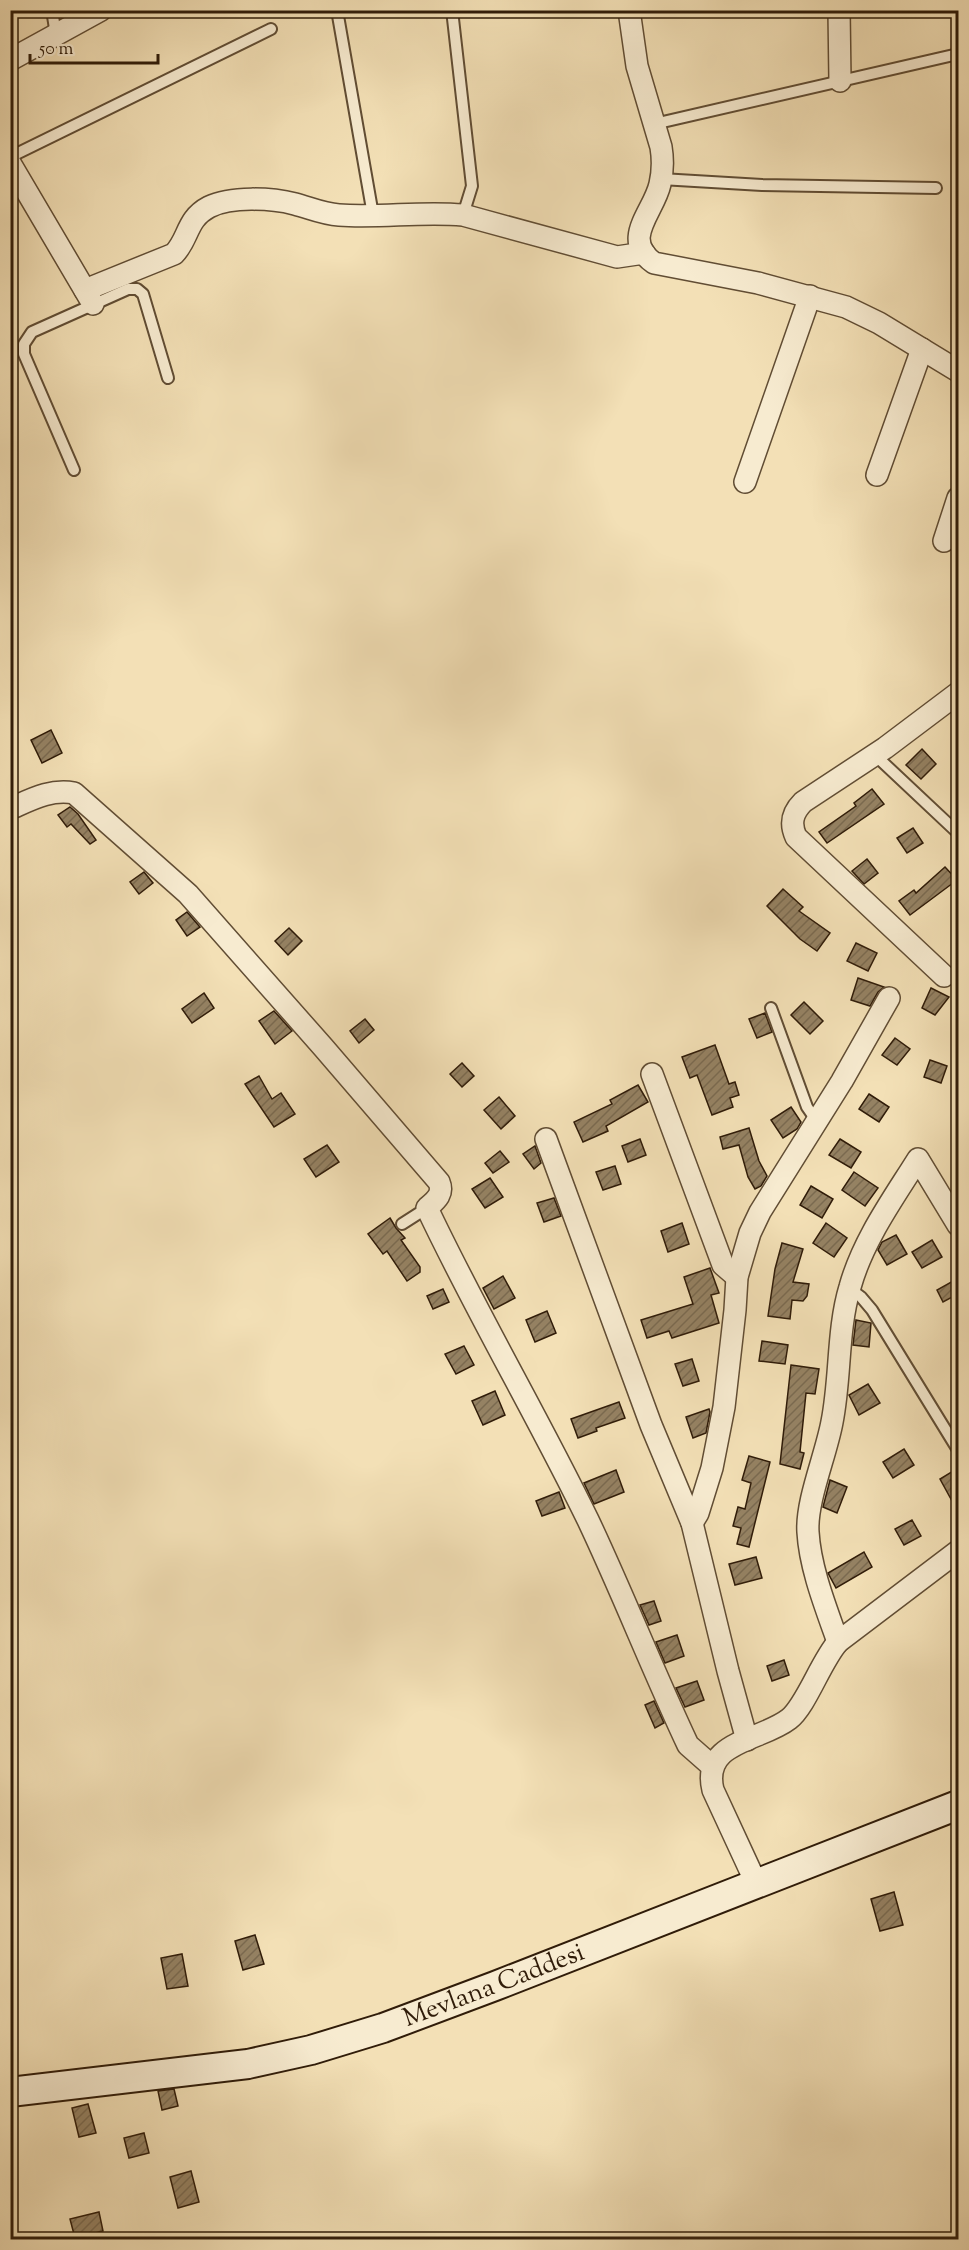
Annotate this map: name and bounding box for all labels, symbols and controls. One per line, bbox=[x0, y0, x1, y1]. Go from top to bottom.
scale bar bbox=[30, 27, 158, 65]
text: 50 m bbox=[38, 37, 74, 63]
street label: Mevlana Caddesi bbox=[398, 1934, 590, 2037]

